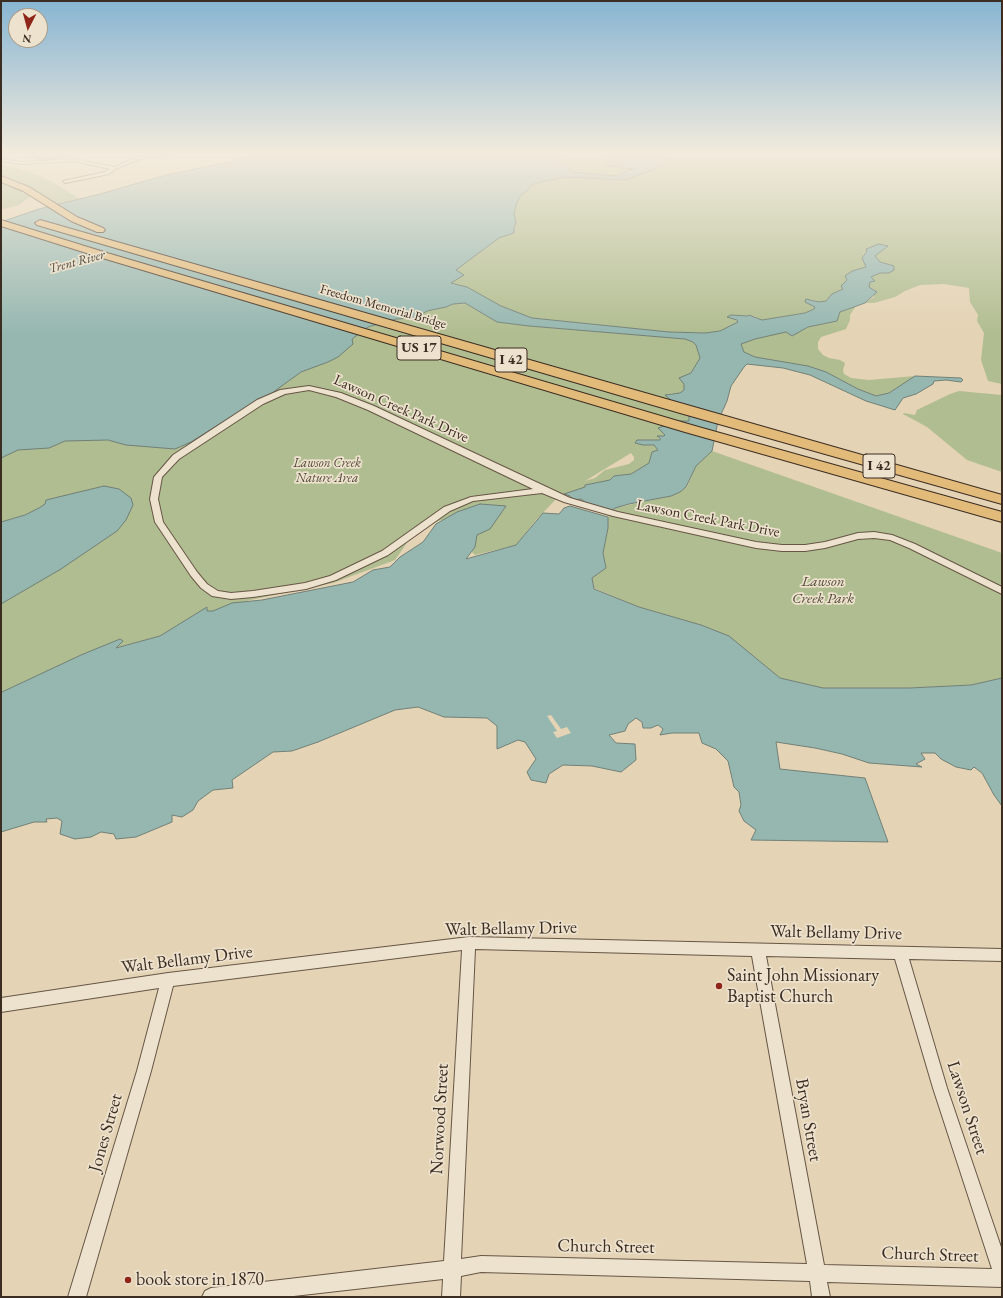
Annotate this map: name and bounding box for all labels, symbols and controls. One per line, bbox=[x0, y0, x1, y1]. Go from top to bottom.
north arrow bbox=[8, 8, 48, 48]
text: N bbox=[22, 32, 32, 46]
water label: Trent River bbox=[47, 247, 107, 277]
street label: Freedom Memorial Bridge bbox=[318, 282, 448, 332]
road number: US 17 bbox=[397, 336, 441, 360]
road number: I 42 bbox=[495, 348, 527, 372]
street label: Lawson Creek Park Drive bbox=[331, 371, 471, 447]
road number: I 42 bbox=[863, 454, 895, 478]
park label: Lawson Creek Nature Area bbox=[293, 455, 361, 486]
street label: Lawson Creek Park Drive bbox=[635, 496, 781, 542]
park label: Lawson Creek Park bbox=[792, 573, 854, 608]
street label: Walt Bellamy Drive bbox=[445, 917, 577, 941]
street label: Walt Bellamy Drive bbox=[770, 921, 902, 945]
street label: Walt Bellamy Drive bbox=[120, 941, 254, 979]
place label: Saint John Missionary Baptist Church bbox=[727, 965, 879, 1008]
marker: Saint John Missionary Baptist Church bbox=[714, 981, 724, 991]
street label: Lawson Street bbox=[942, 1059, 992, 1157]
street label: Norwood Street bbox=[426, 1063, 454, 1175]
street label: Bryan Street bbox=[790, 1077, 826, 1163]
street label: Jones Street bbox=[85, 1091, 127, 1175]
street label: Church Street bbox=[557, 1235, 655, 1259]
street label: Church Street bbox=[881, 1243, 979, 1267]
place label: book store in 1870 bbox=[136, 1269, 264, 1291]
marker: book store in 1870 bbox=[123, 1275, 133, 1285]

